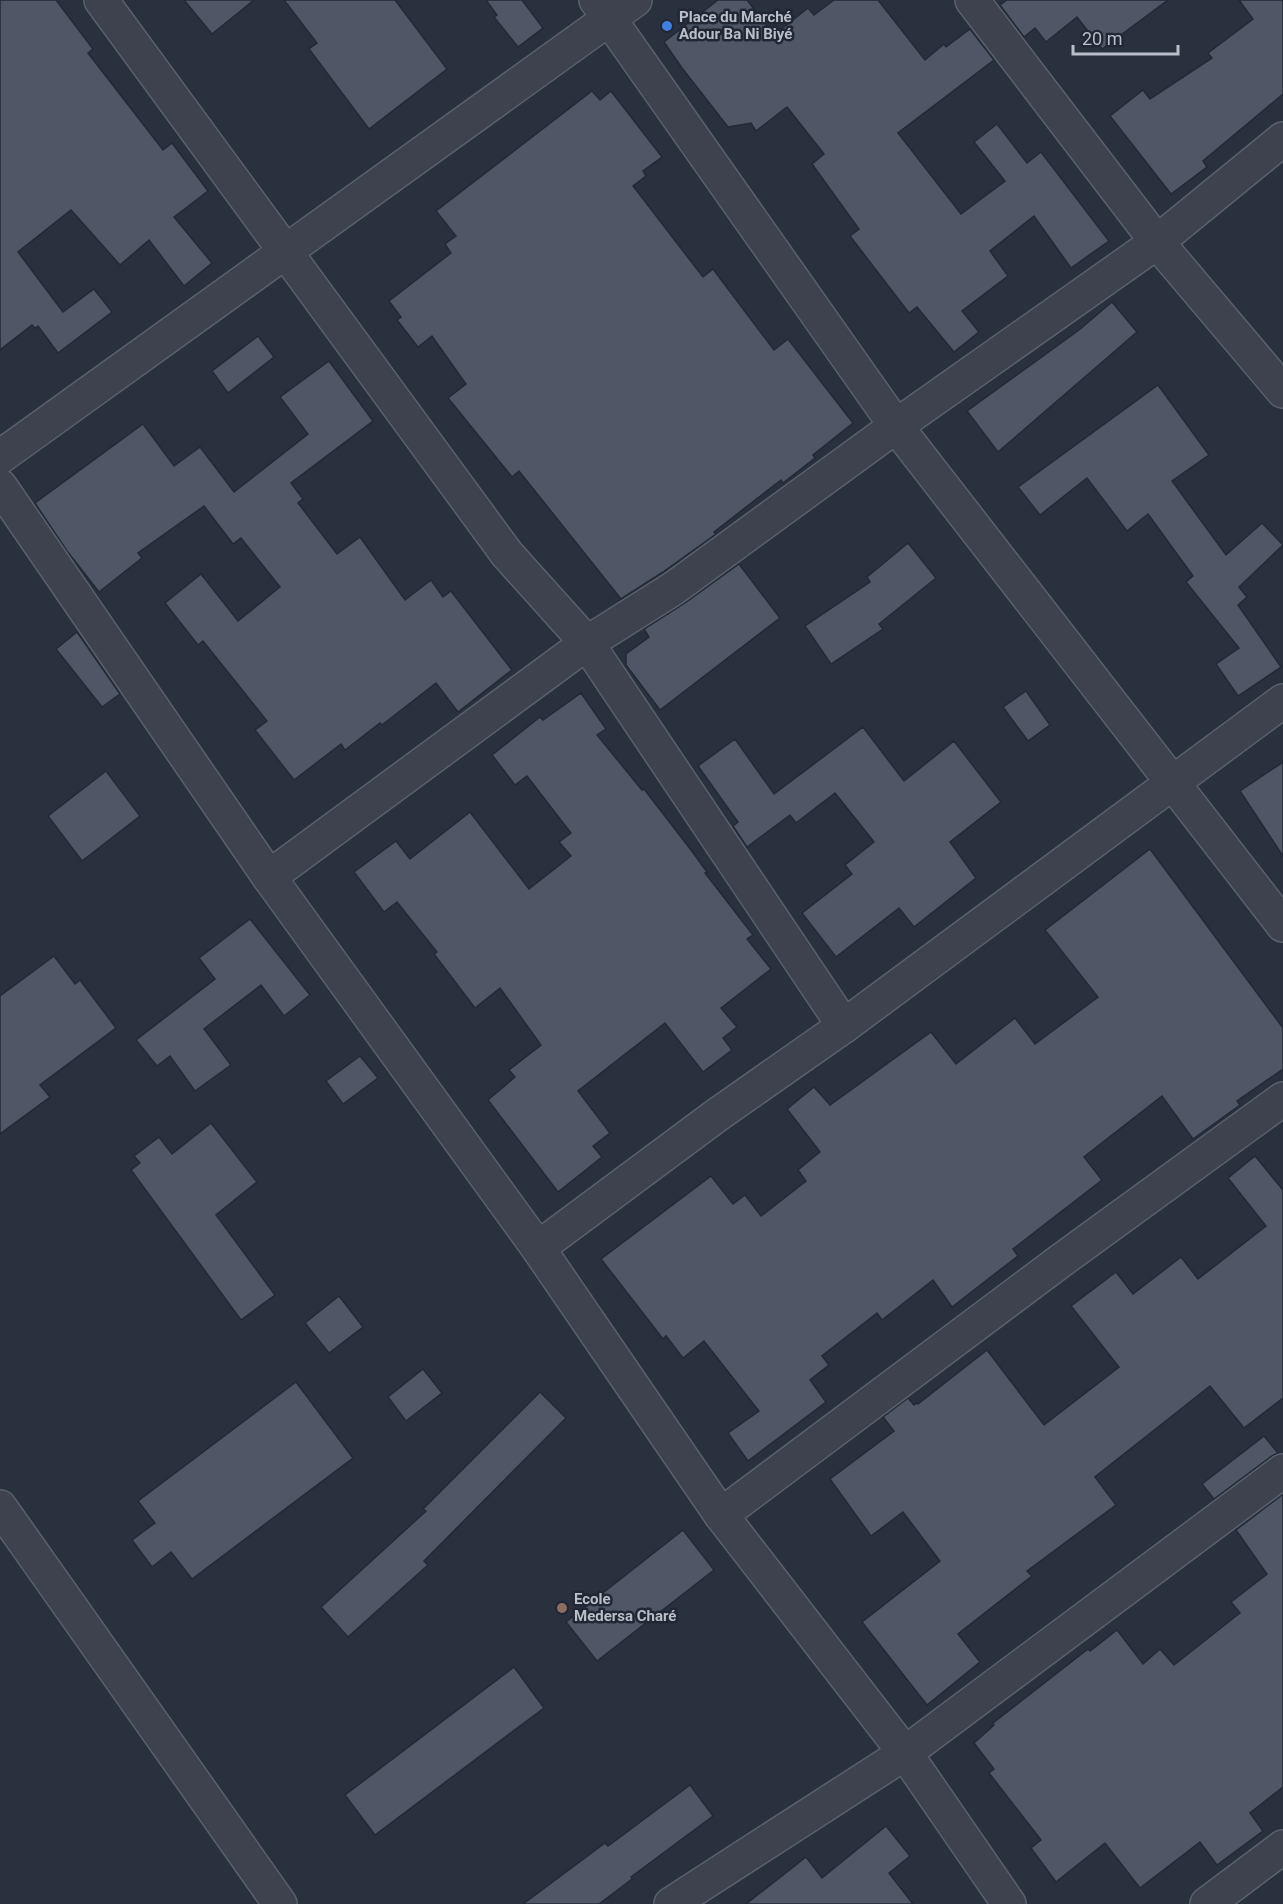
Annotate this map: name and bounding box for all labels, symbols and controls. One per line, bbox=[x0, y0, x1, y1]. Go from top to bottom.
place label: Place du Marché Adour Ba Ni Biyé bbox=[679, 8, 792, 43]
scale bar bbox=[1073, 18, 1178, 56]
marker: Place du Marché Adour Ba Ni Biyé bbox=[660, 19, 674, 33]
text: 20 m bbox=[1082, 28, 1122, 49]
place label: Ecole Medersa Charé bbox=[574, 1590, 676, 1625]
marker: Ecole Medersa Charé bbox=[555, 1601, 569, 1615]

